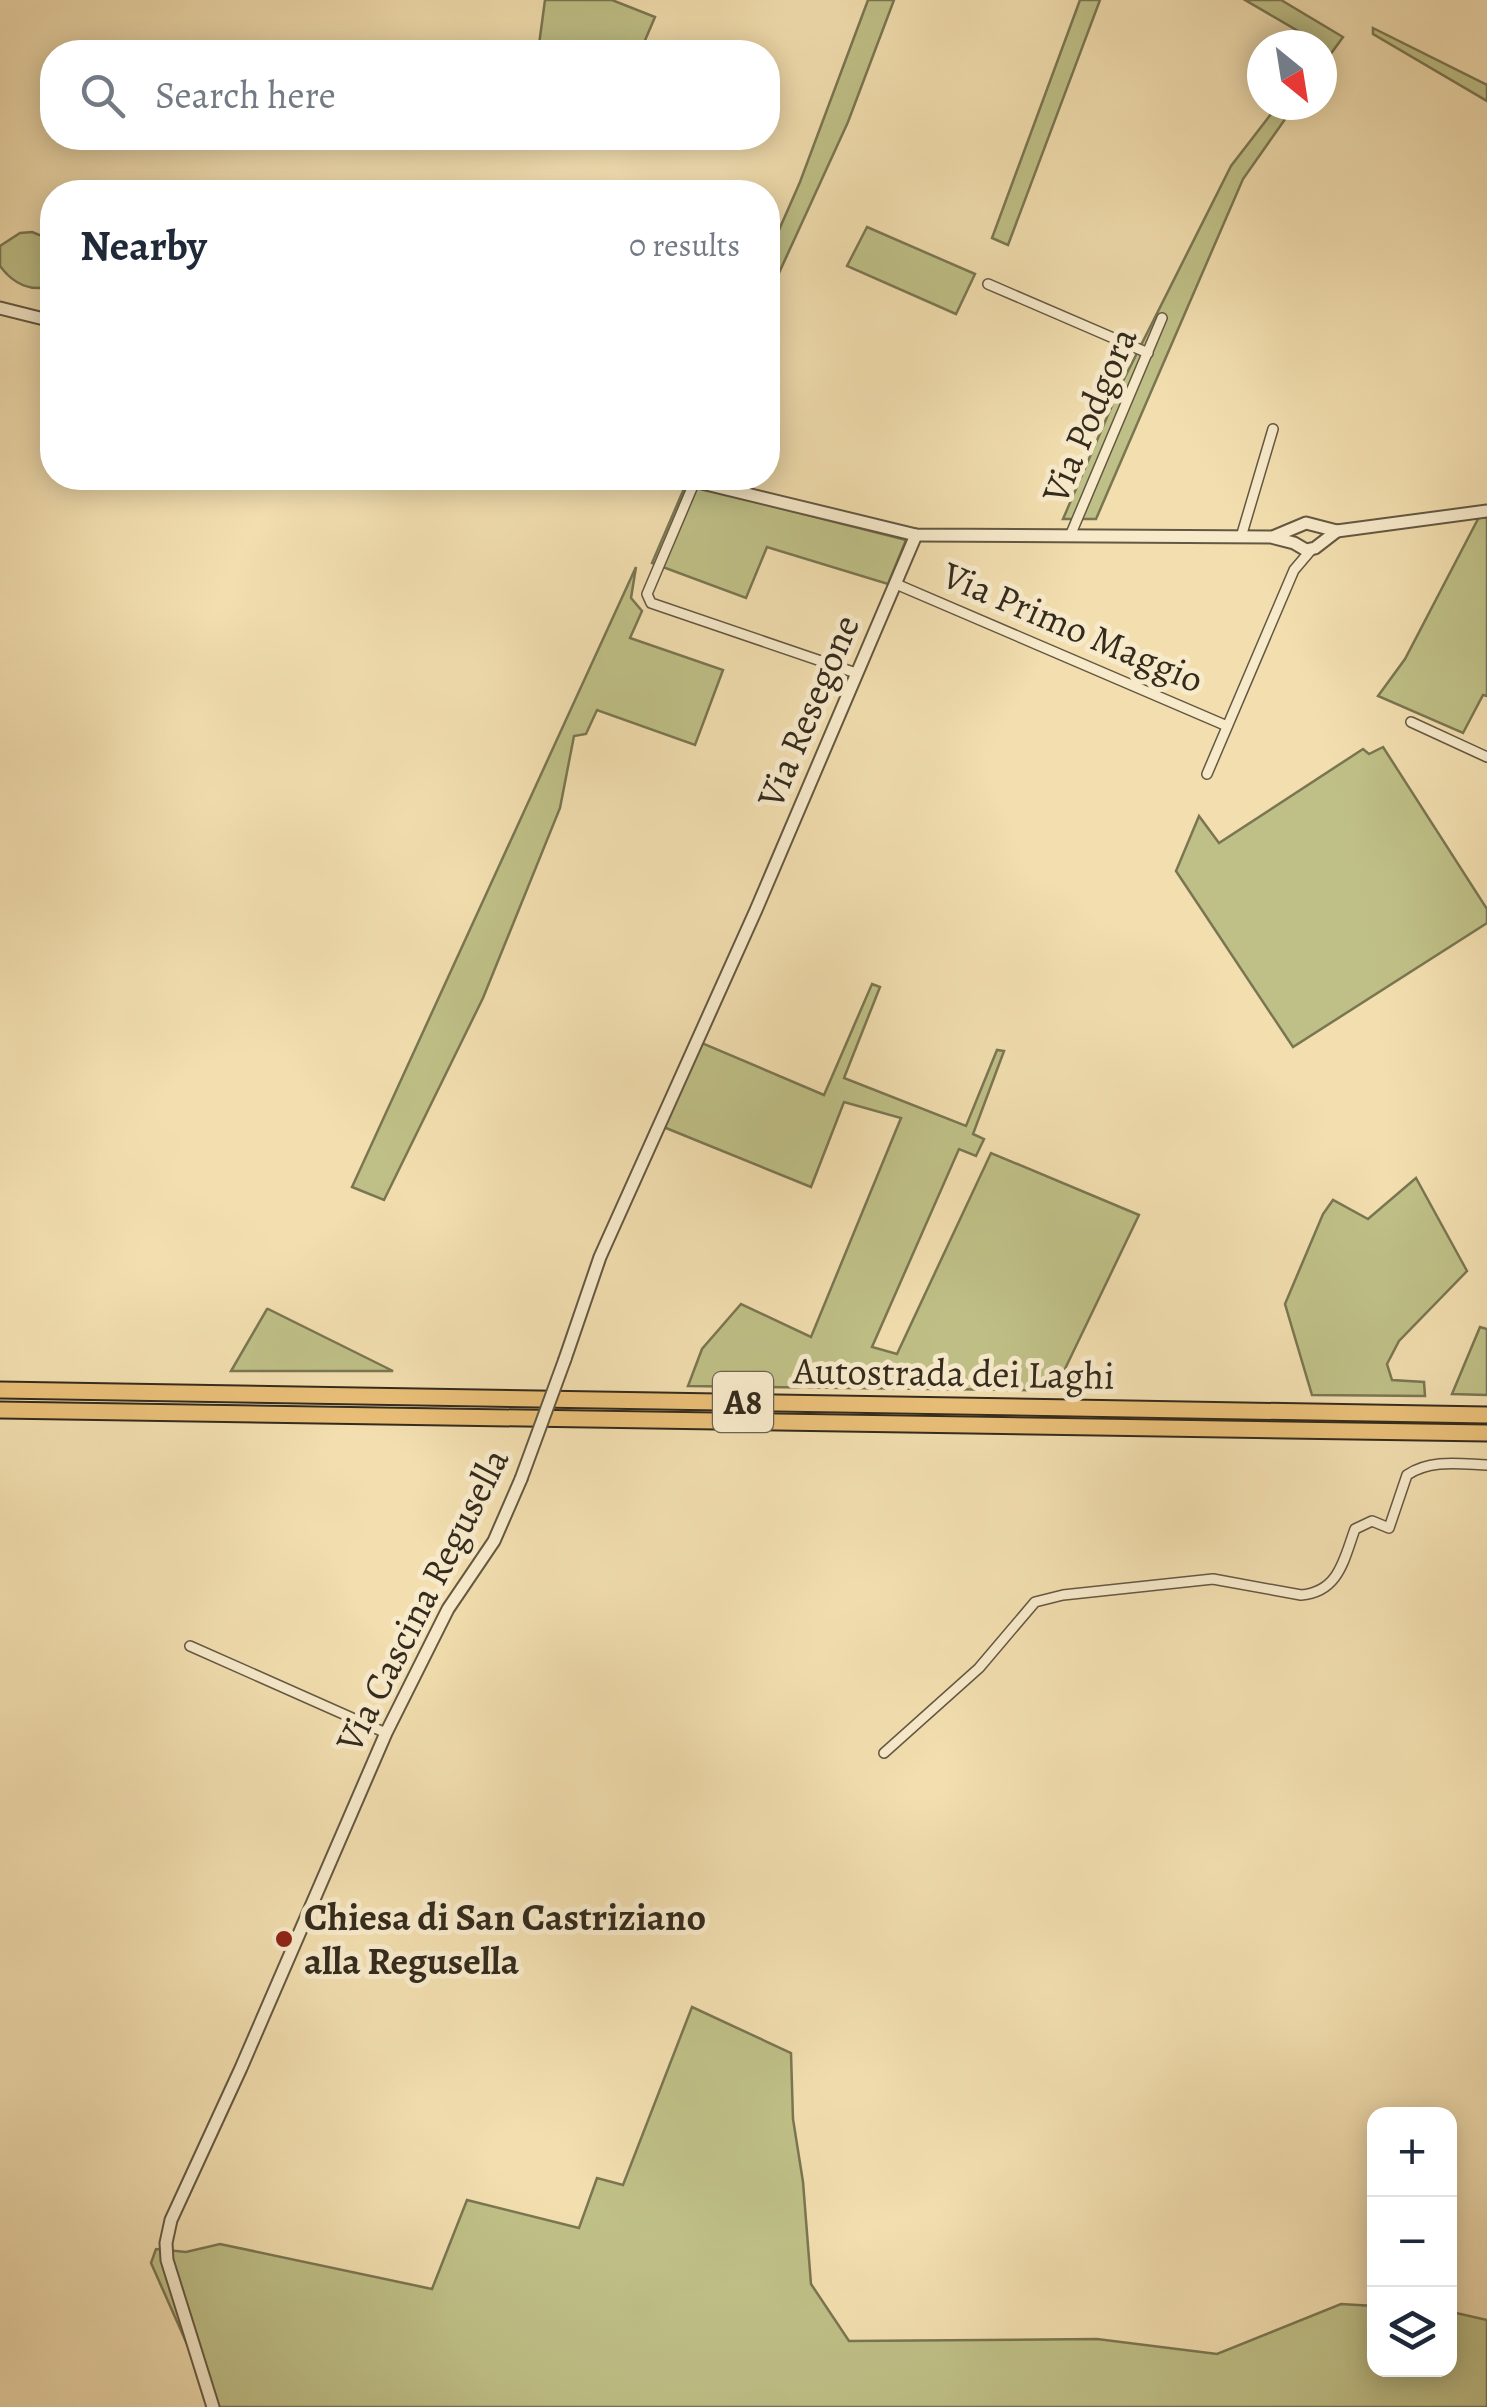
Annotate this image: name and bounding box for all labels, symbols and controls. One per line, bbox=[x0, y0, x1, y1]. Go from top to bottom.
north arrow bbox=[1247, 30, 1337, 120]
search box bbox=[40, 40, 780, 150]
icon: search bbox=[75, 68, 130, 123]
text: Search here bbox=[155, 69, 336, 121]
text: Nearby bbox=[80, 217, 207, 274]
text: 0 results bbox=[629, 223, 740, 267]
street label: Via Podgora bbox=[1028, 319, 1149, 512]
street label: Via Primo Maggio bbox=[934, 548, 1211, 705]
street label: Via Resegone bbox=[744, 607, 872, 816]
street label: Autostrada dei Laghi bbox=[792, 1344, 1115, 1402]
road number: A8 bbox=[713, 1372, 773, 1432]
street label: Via Cascina Regusella bbox=[323, 1439, 521, 1762]
place label: Chiesa di San Castriziano alla Regusella bbox=[304, 1891, 706, 1987]
marker: Chiesa di San Castriziano alla Regusella bbox=[273, 1928, 295, 1950]
map controls bbox=[1367, 2107, 1457, 2377]
button: + bbox=[1367, 2107, 1457, 2197]
button: − bbox=[1367, 2197, 1457, 2287]
button: layers bbox=[1367, 2287, 1457, 2377]

